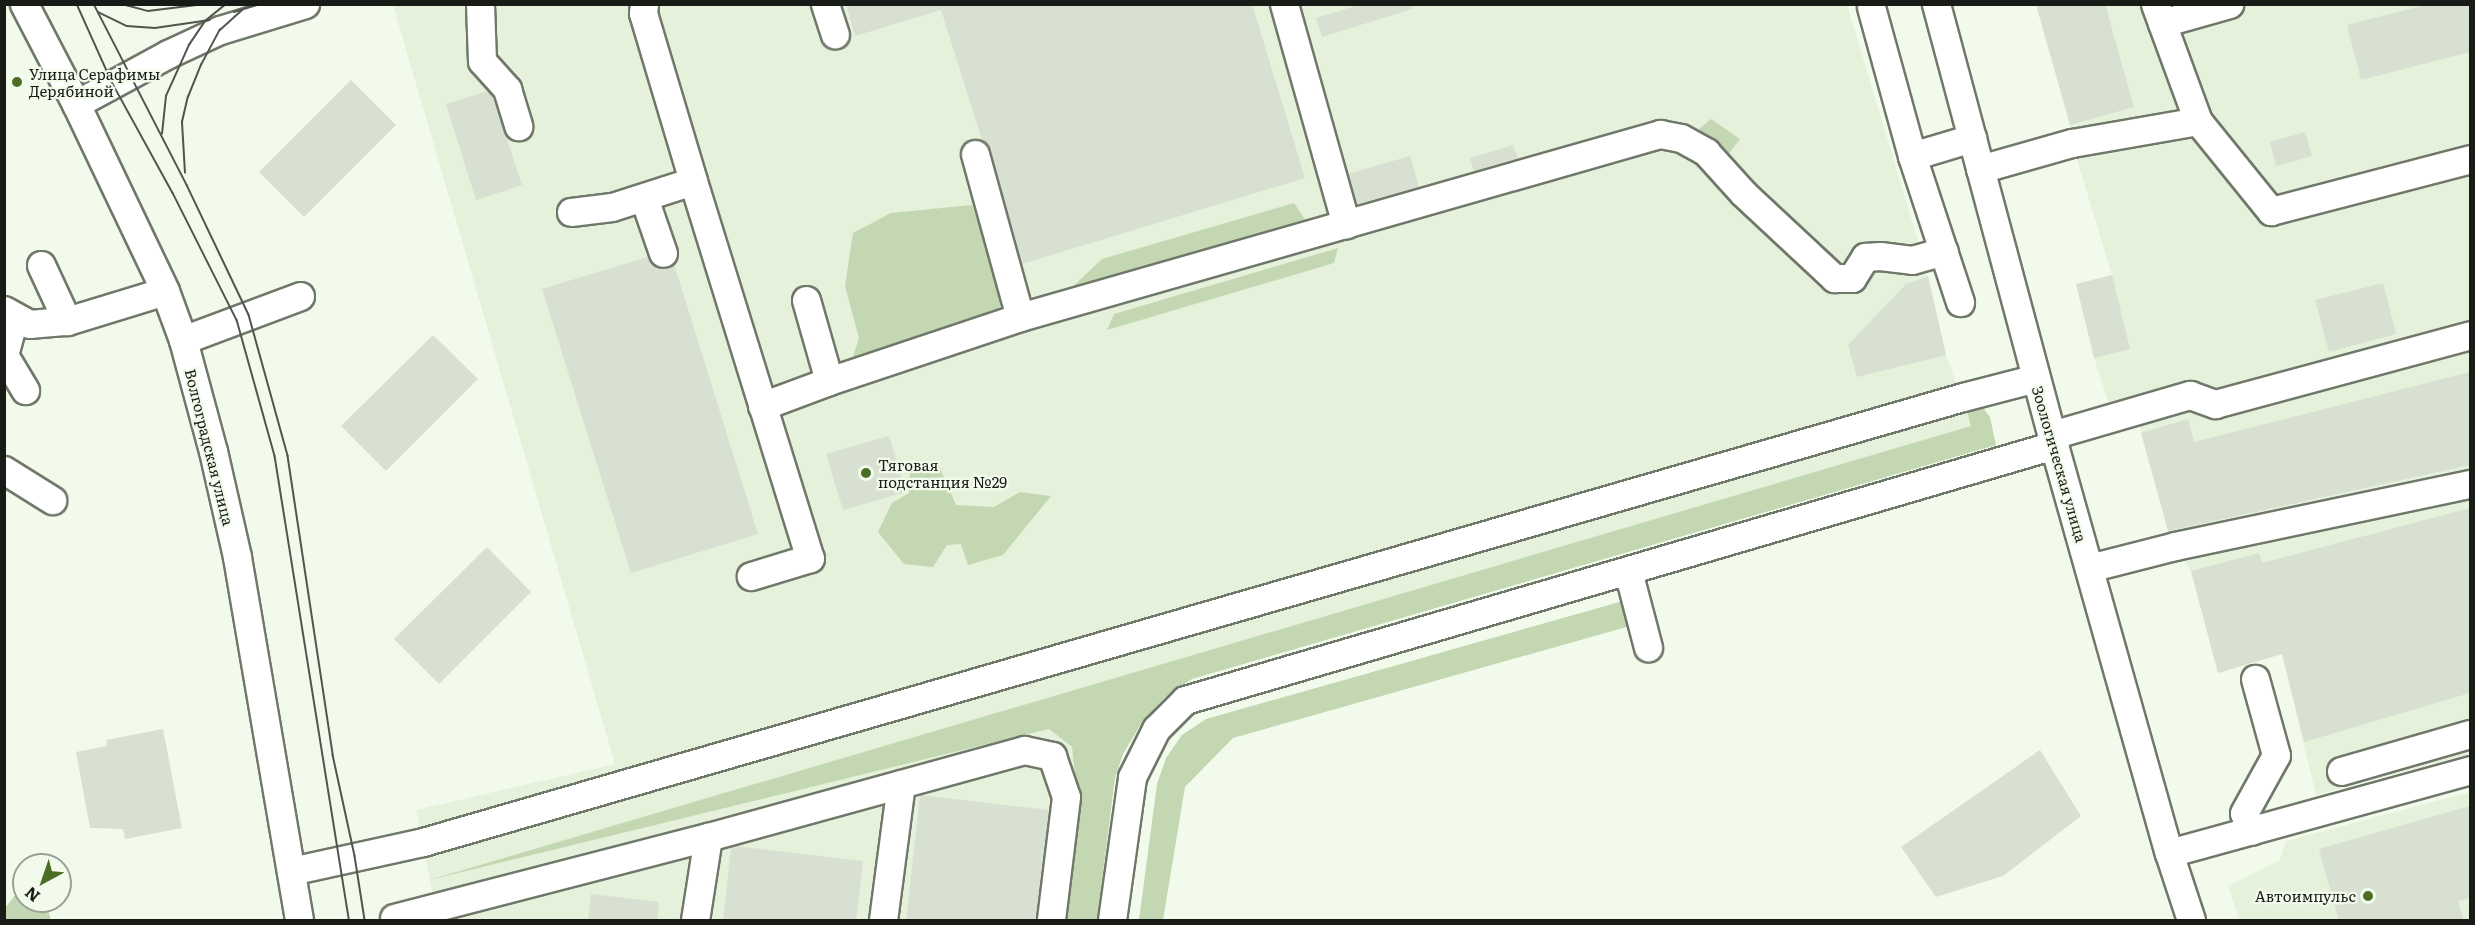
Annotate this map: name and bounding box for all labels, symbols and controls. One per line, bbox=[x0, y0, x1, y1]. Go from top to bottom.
place label: Улица Серафимы Дерябиной bbox=[29, 64, 160, 99]
marker: Улица Серафимы Дерябиной bbox=[10, 75, 24, 89]
street label: Волгоградская улица bbox=[182, 367, 238, 527]
street label: Зоологическая улица bbox=[2029, 384, 2091, 544]
place label: Тяговая подстанция №29 bbox=[878, 455, 1007, 490]
marker: Тяговая подстанция №29 bbox=[859, 466, 873, 480]
north arrow bbox=[12, 853, 72, 913]
text: N bbox=[19, 882, 45, 909]
place label: Автоимпульс bbox=[2255, 887, 2356, 905]
marker: Автоимпульс bbox=[2361, 889, 2375, 903]

